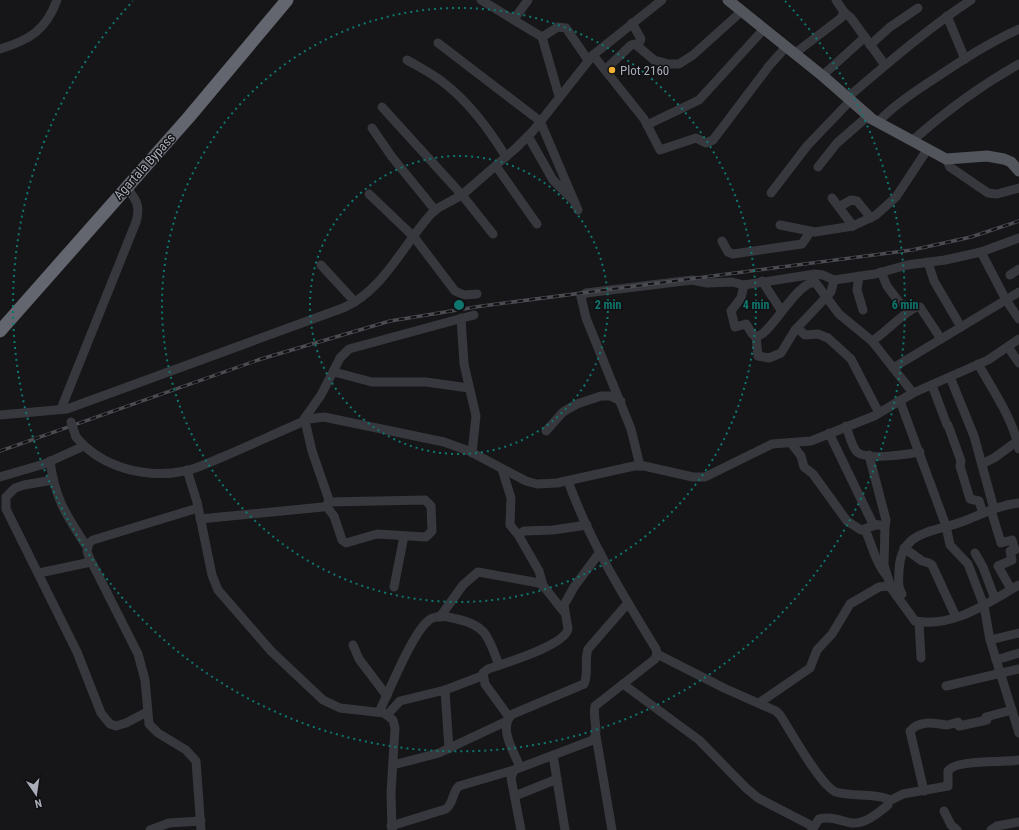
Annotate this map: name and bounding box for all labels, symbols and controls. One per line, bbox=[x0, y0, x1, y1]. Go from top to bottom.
place label: Plot 2160 bbox=[620, 63, 669, 78]
marker: Plot 2160 bbox=[607, 65, 617, 75]
street label: Agartala Bypass bbox=[111, 130, 178, 202]
centre of rings bbox=[452, 298, 466, 312]
text: 2 min bbox=[595, 298, 621, 312]
text: 4 min bbox=[743, 298, 769, 312]
text: 6 min bbox=[892, 298, 918, 312]
north arrow bbox=[16, 774, 56, 814]
text: N bbox=[33, 796, 43, 810]

